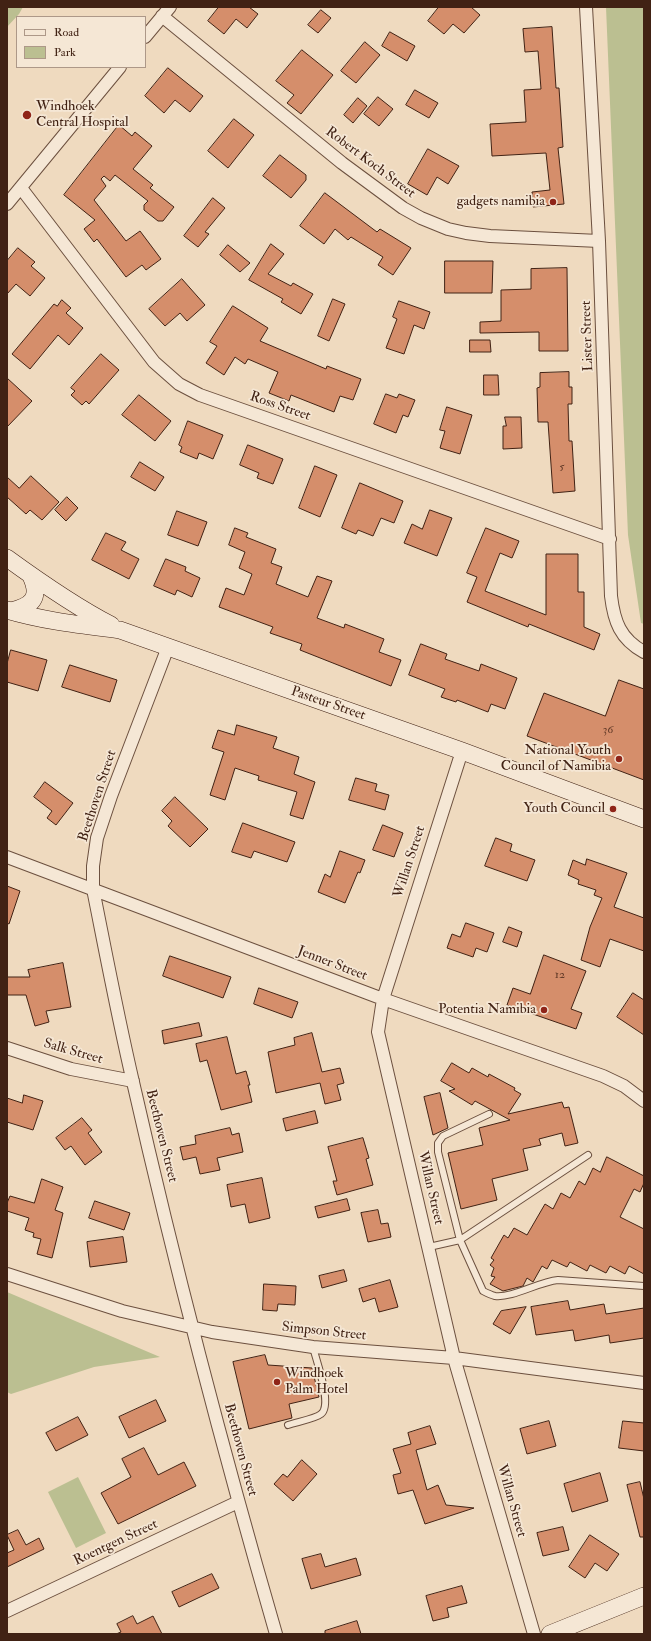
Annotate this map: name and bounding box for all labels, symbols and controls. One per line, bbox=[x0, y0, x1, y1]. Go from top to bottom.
legend bbox=[16, 16, 146, 68]
text: Road bbox=[54, 25, 79, 40]
text: Park bbox=[54, 45, 76, 60]
place label: Windhoek Central Hospital bbox=[36, 99, 129, 132]
marker: Windhoek Central Hospital bbox=[21, 109, 33, 121]
street label: Robert Koch Street bbox=[322, 124, 418, 202]
place label: gadgets namibia bbox=[457, 194, 545, 210]
marker: gadgets namibia bbox=[548, 197, 558, 207]
street label: Lister Street bbox=[578, 300, 598, 372]
street label: Ross Street bbox=[248, 389, 312, 425]
house number: 5 bbox=[559, 460, 565, 474]
street label: Pasteur Street bbox=[288, 683, 368, 725]
house number: 36 bbox=[603, 723, 613, 737]
place label: National Youth Council of Namibia bbox=[501, 743, 611, 776]
street label: Beethoven Street bbox=[75, 748, 121, 844]
marker: National Youth Council of Namibia bbox=[614, 754, 624, 764]
place label: Youth Council bbox=[524, 801, 605, 817]
marker: Youth Council bbox=[608, 804, 618, 814]
street label: Willan Street bbox=[390, 824, 430, 900]
street label: Jenner Street bbox=[295, 943, 369, 985]
house number: 12 bbox=[555, 968, 565, 982]
place label: Potentia Namibia bbox=[438, 1002, 536, 1018]
marker: Potentia Namibia bbox=[539, 1005, 549, 1015]
street label: Salk Street bbox=[42, 1036, 104, 1068]
street label: Beethoven Street bbox=[141, 1088, 181, 1184]
street label: Willan Street bbox=[413, 1150, 447, 1226]
street label: Simpson Street bbox=[281, 1319, 367, 1345]
place label: Windhoek Palm Hotel bbox=[285, 1366, 348, 1398]
marker: Windhoek Palm Hotel bbox=[272, 1377, 282, 1387]
street label: Beethoven Street bbox=[220, 1402, 260, 1498]
street label: Willan Street bbox=[493, 1463, 529, 1539]
street label: Roentgen Street bbox=[71, 1516, 161, 1570]

